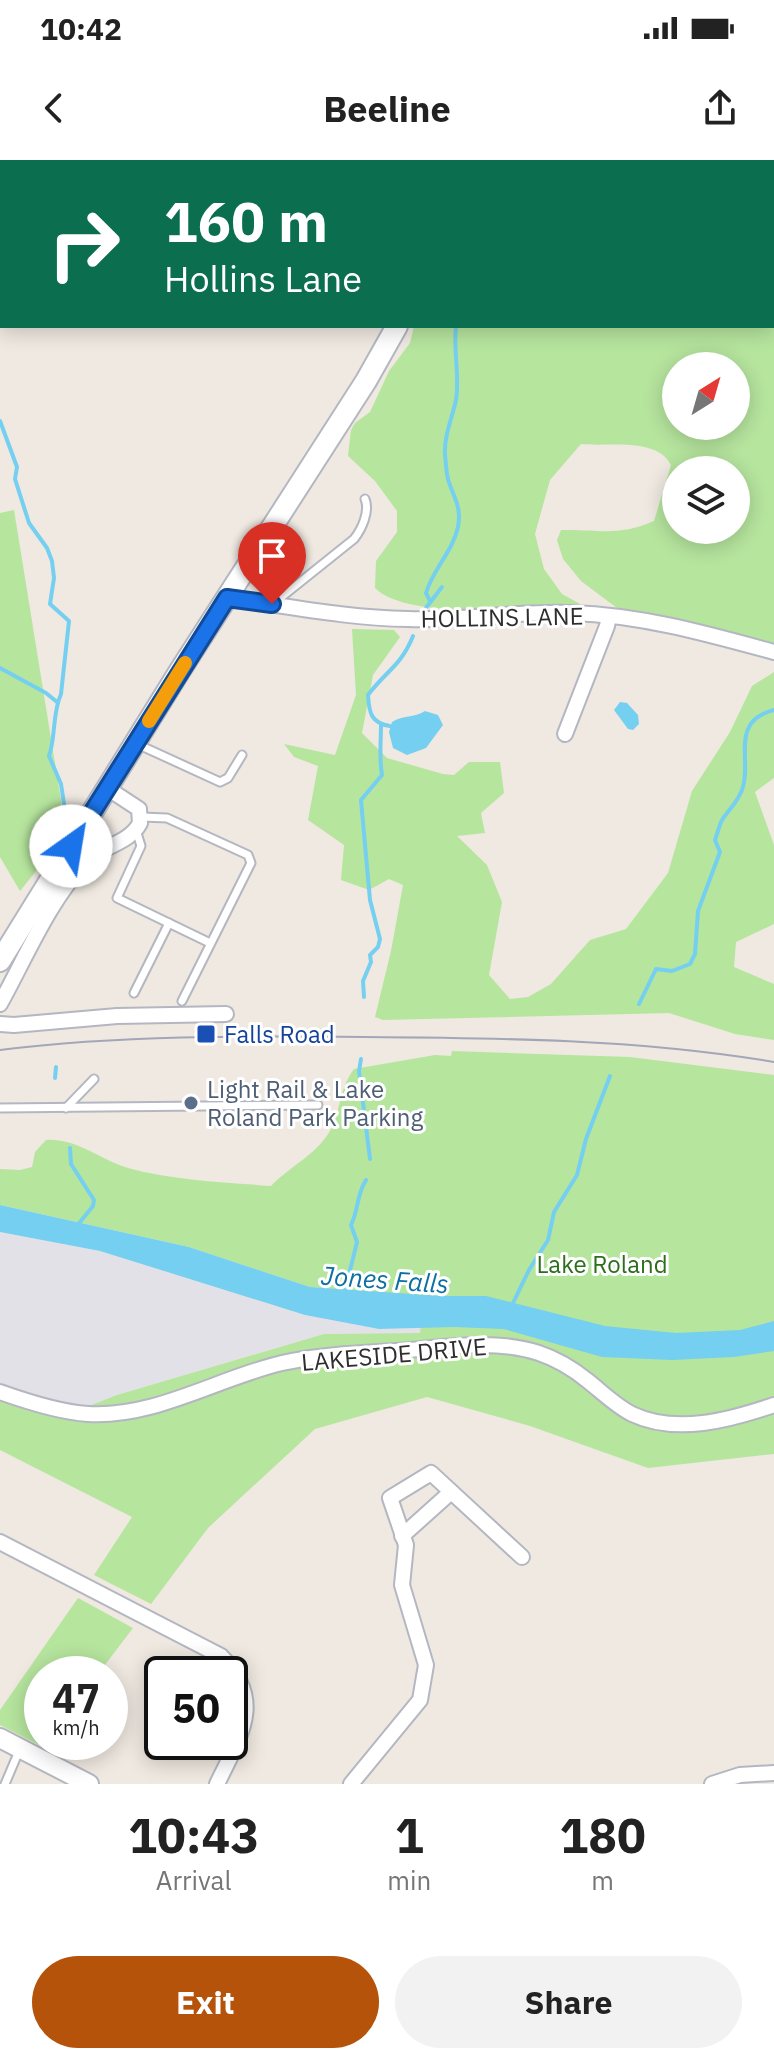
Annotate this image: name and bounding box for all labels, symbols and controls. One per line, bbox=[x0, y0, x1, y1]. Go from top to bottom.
text: 10:42 bbox=[40, 9, 122, 48]
text: Beeline bbox=[323, 85, 451, 132]
icon: back bbox=[32, 86, 76, 130]
icon: share bbox=[698, 86, 742, 130]
text: 160 m bbox=[164, 185, 328, 257]
icon: right bbox=[32, 192, 136, 296]
text: Hollins Lane bbox=[164, 255, 362, 302]
north arrow bbox=[662, 352, 750, 440]
map controls bbox=[662, 352, 750, 544]
button: layers bbox=[662, 456, 750, 544]
pin bbox=[238, 522, 306, 604]
icon: arrive bbox=[250, 534, 294, 578]
street label: HOLLINS LANE bbox=[420, 600, 584, 634]
position arrow bbox=[29, 804, 113, 888]
place label: Falls Road bbox=[224, 1018, 335, 1050]
marker: Falls Road bbox=[195, 1023, 217, 1045]
place label: Light Rail & Lake Roland Park Parking bbox=[207, 1073, 423, 1133]
marker: Light Rail & Lake Roland Park Parking bbox=[182, 1094, 200, 1112]
park label: Lake Roland bbox=[536, 1248, 668, 1280]
water label: Jones Falls bbox=[320, 1258, 450, 1300]
street label: LAKESIDE DRIVE bbox=[300, 1330, 488, 1378]
speed limit sign: 50 bbox=[144, 1656, 248, 1760]
text: 47 bbox=[52, 1672, 100, 1724]
text: km/h bbox=[52, 1714, 100, 1741]
text: 10:43 bbox=[128, 1804, 259, 1866]
text: 1 bbox=[395, 1804, 424, 1866]
text: 180 bbox=[559, 1804, 646, 1866]
text: Arrival bbox=[156, 1863, 232, 1897]
text: min bbox=[387, 1863, 431, 1897]
text: m bbox=[591, 1863, 614, 1897]
button: Exit bbox=[32, 1956, 379, 2048]
button: Share bbox=[395, 1956, 742, 2048]

